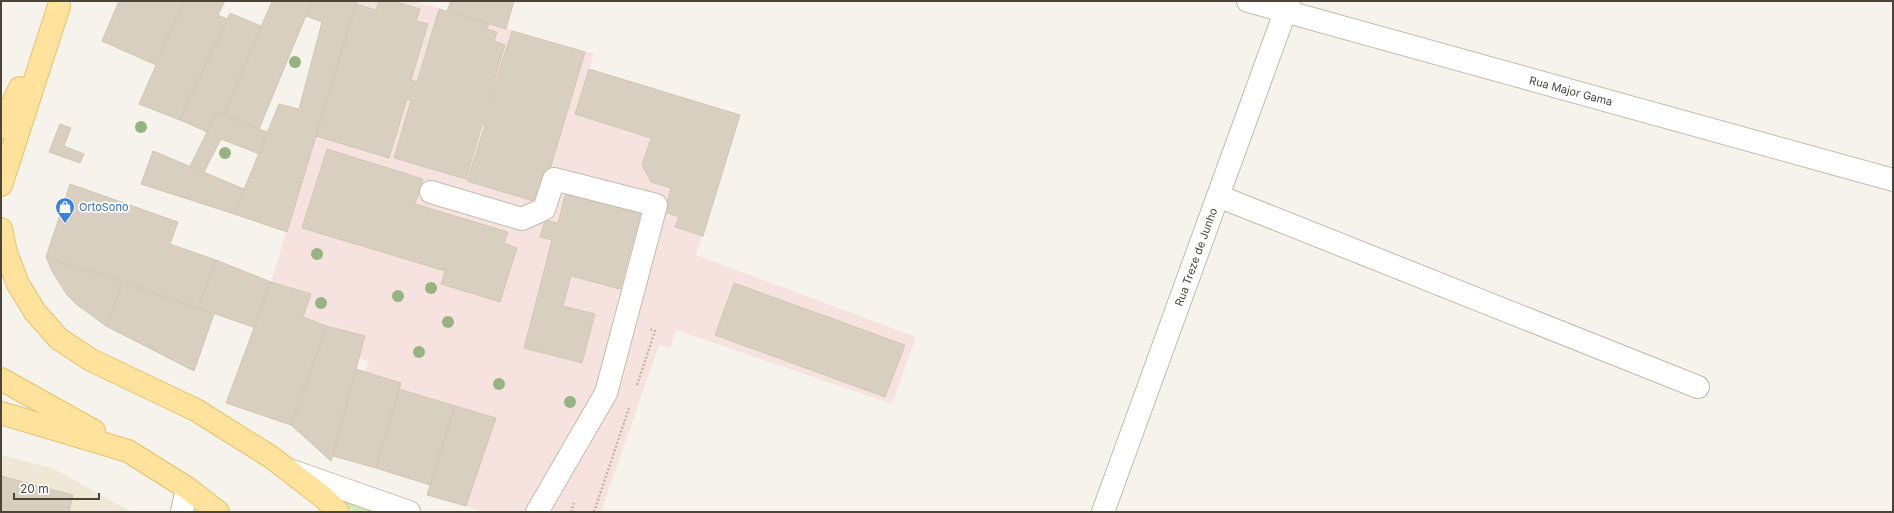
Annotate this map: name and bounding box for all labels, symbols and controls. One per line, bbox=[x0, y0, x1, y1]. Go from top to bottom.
street label: Rua Major Gama bbox=[1528, 73, 1614, 109]
shop icon: OrtoSono bbox=[54, 196, 76, 224]
place label: OrtoSono bbox=[79, 200, 129, 214]
street label: Rua Treze de Junho bbox=[1172, 206, 1220, 308]
scale bar bbox=[14, 475, 99, 501]
text: 20 m bbox=[20, 481, 49, 496]

